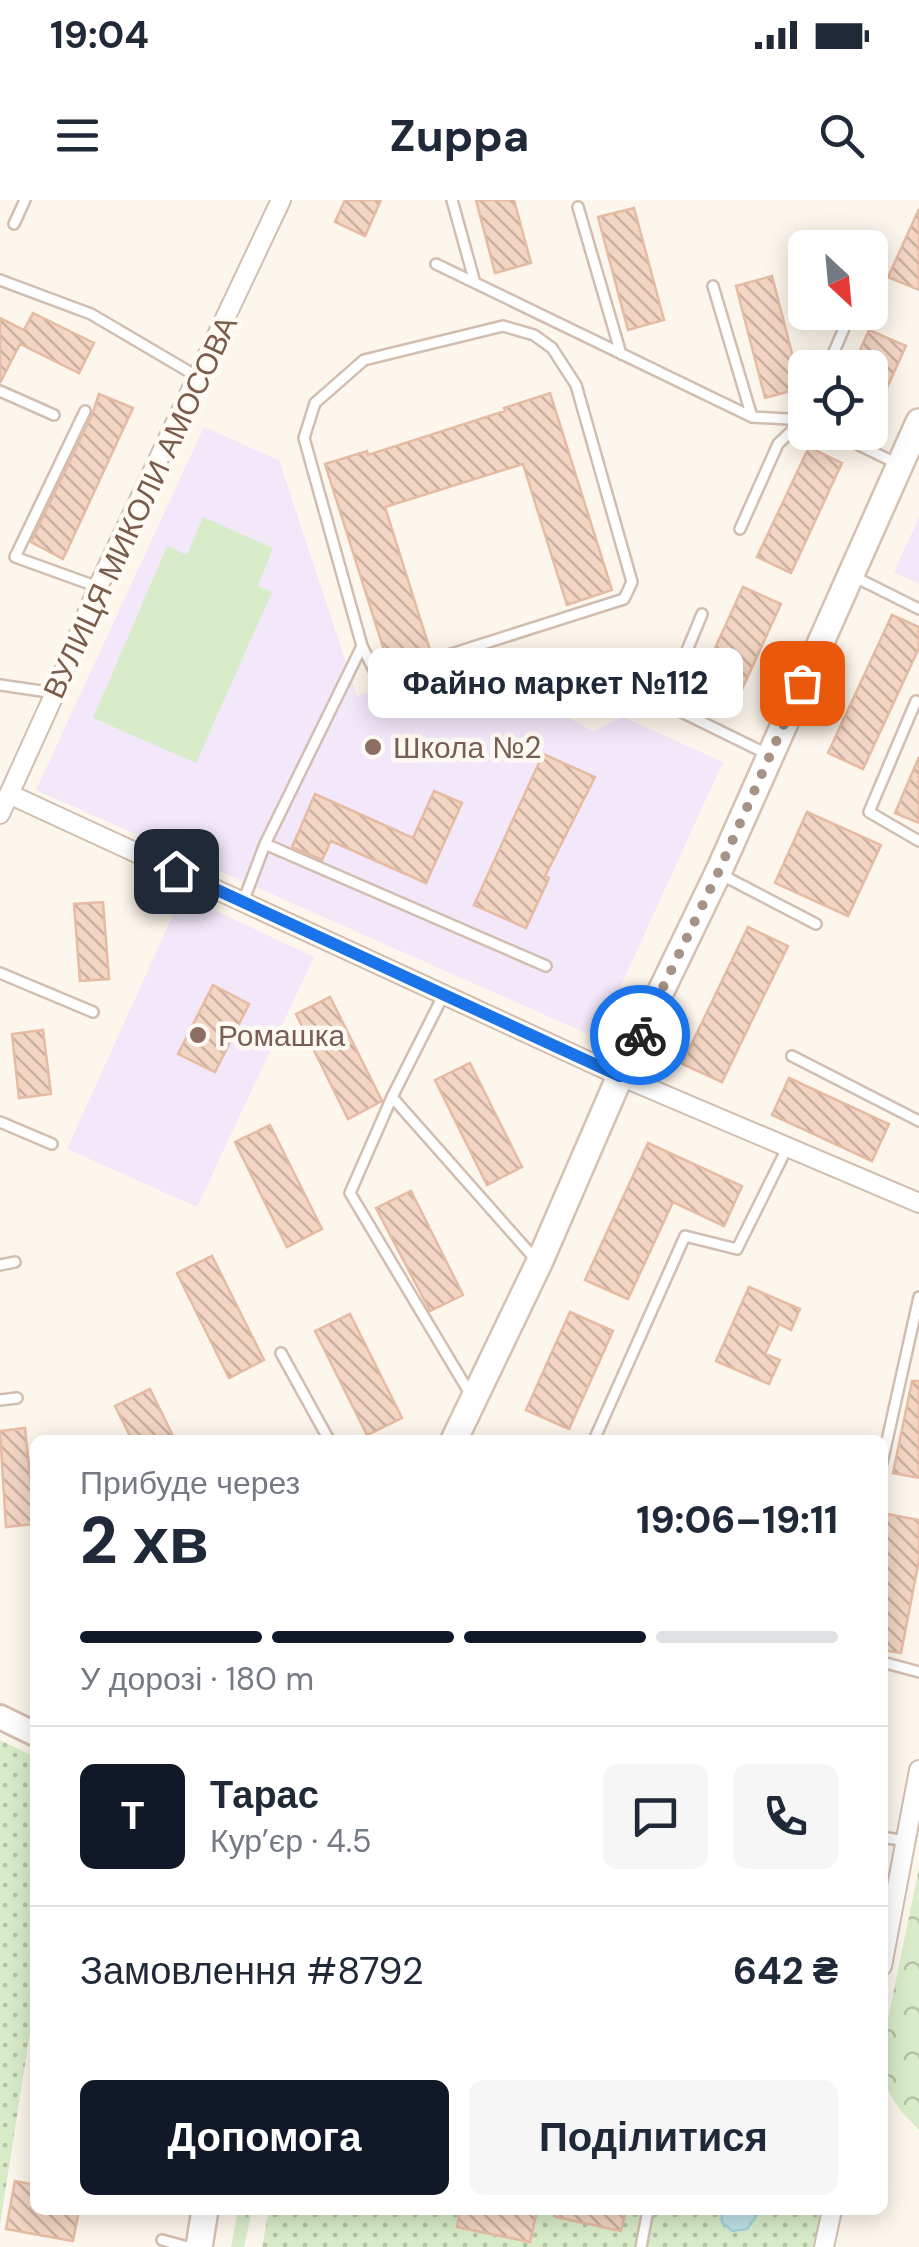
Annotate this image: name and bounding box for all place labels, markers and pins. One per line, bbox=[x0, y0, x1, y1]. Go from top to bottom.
pin bbox=[760, 641, 845, 726]
callout: Файно маркет №112 bbox=[367, 648, 742, 718]
place label: Школа №2 bbox=[393, 728, 542, 767]
marker: Школа №2 bbox=[362, 736, 384, 758]
pin bbox=[134, 829, 219, 914]
place label: Ромашка bbox=[218, 1016, 346, 1055]
marker: Ромашка bbox=[187, 1024, 209, 1046]

